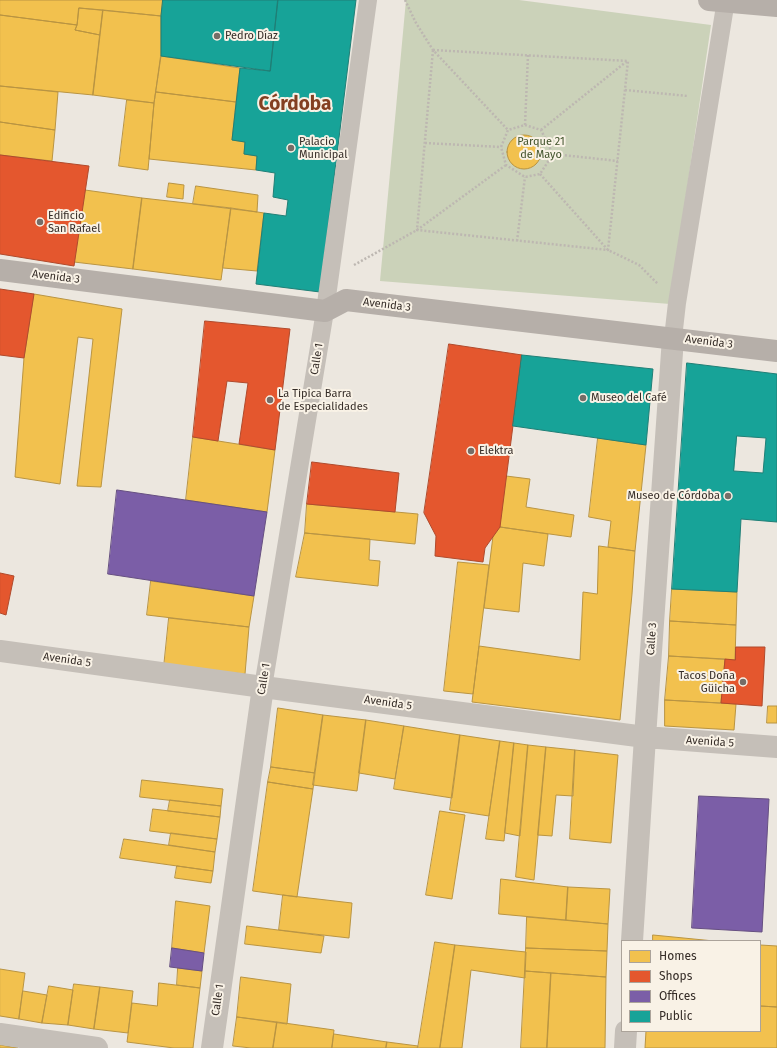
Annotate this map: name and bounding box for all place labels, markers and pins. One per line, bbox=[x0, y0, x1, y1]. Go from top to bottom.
place label: Pedro Díaz bbox=[225, 29, 278, 43]
marker: Pedro Díaz bbox=[212, 31, 222, 41]
place label: Palacio Municipal bbox=[299, 135, 347, 161]
marker: Palacio Municipal bbox=[286, 143, 296, 153]
place label: Edificio San Rafael bbox=[48, 209, 101, 235]
marker: Edificio San Rafael bbox=[35, 217, 45, 227]
place label: La Tipica Barra de Especialidades bbox=[278, 387, 368, 413]
place label: Museo del Café bbox=[591, 391, 667, 405]
marker: Museo del Café bbox=[578, 393, 588, 403]
marker: La Tipica Barra de Especialidades bbox=[265, 395, 275, 405]
place label: Elektra bbox=[479, 444, 513, 458]
marker: Elektra bbox=[466, 446, 476, 456]
place label: Museo de Córdoba bbox=[627, 489, 720, 503]
marker: Museo de Córdoba bbox=[723, 491, 733, 501]
place label: Tacos Doña Güicha bbox=[678, 669, 735, 695]
marker: Tacos Doña Güicha bbox=[738, 677, 748, 687]

